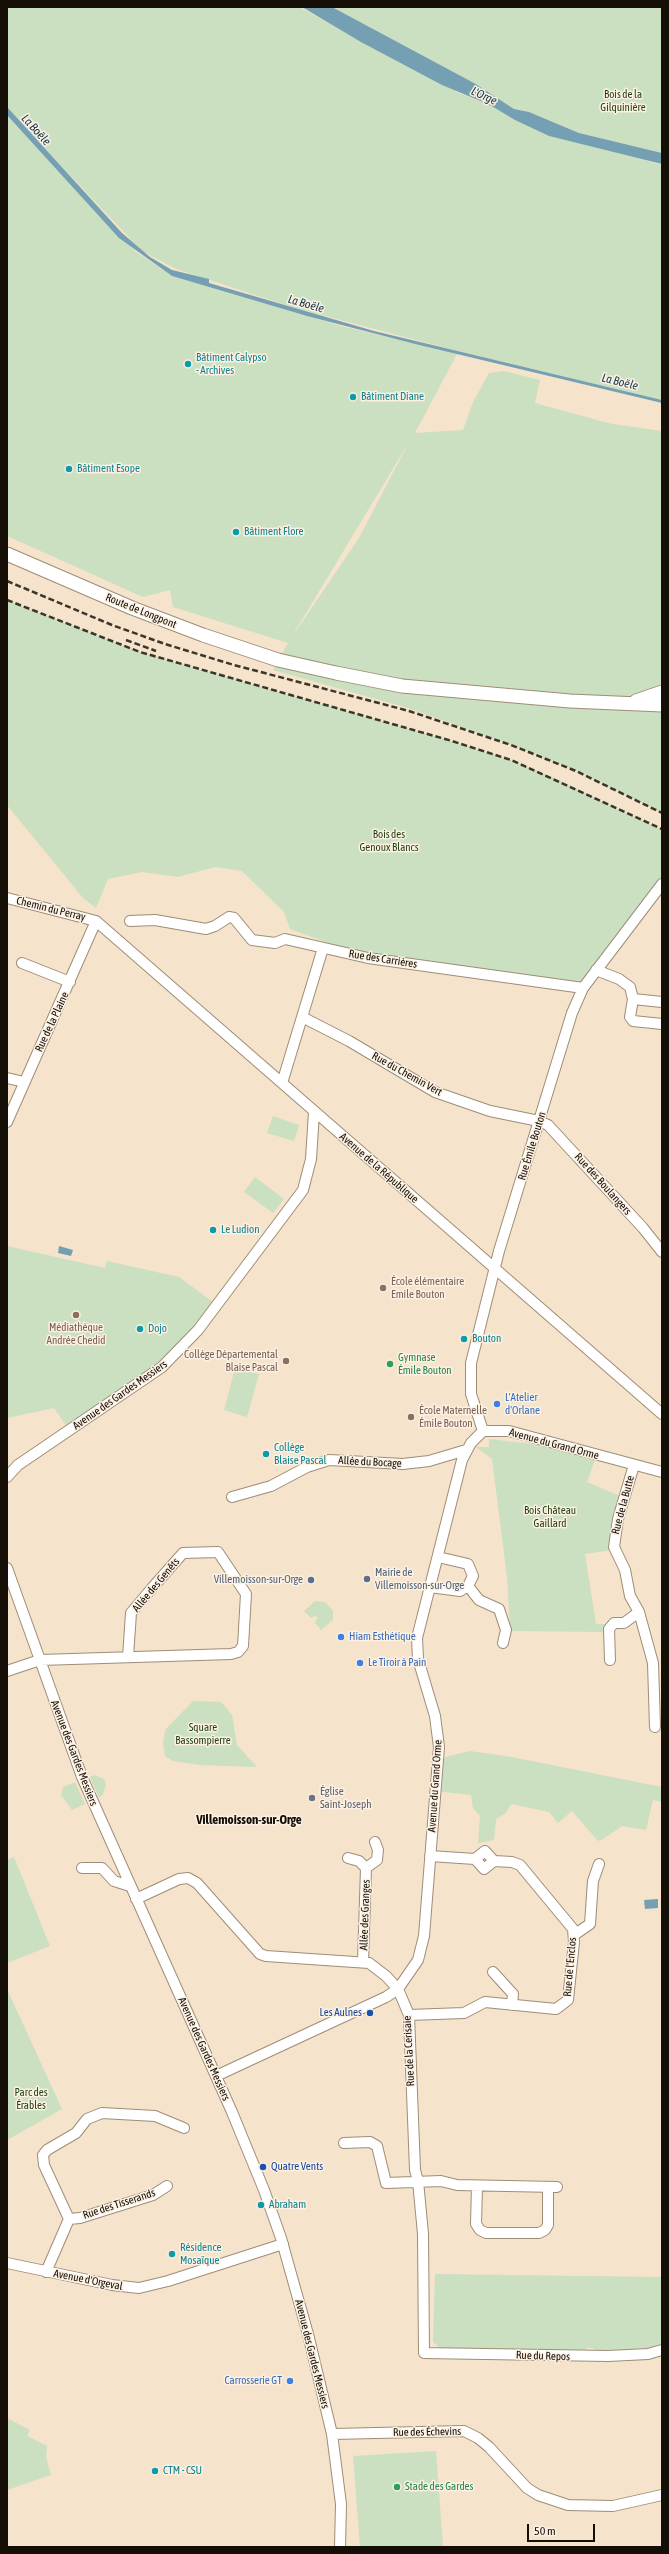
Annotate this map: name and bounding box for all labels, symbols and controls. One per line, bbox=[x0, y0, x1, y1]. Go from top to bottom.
water label: L'Orge bbox=[469, 84, 499, 108]
park label: Bois de la Gilquinière bbox=[600, 88, 646, 114]
water label: La Boële bbox=[18, 111, 54, 149]
water label: La Boële bbox=[286, 292, 326, 316]
place label: Bâtiment Calypso - Archives bbox=[196, 351, 267, 377]
marker: Bâtiment Calypso - Archives bbox=[183, 359, 193, 369]
water label: La Boële bbox=[600, 371, 640, 393]
place label: Bâtiment Diane bbox=[361, 390, 424, 404]
marker: Bâtiment Diane bbox=[348, 392, 358, 402]
place label: Bâtiment Esope bbox=[77, 462, 140, 476]
marker: Bâtiment Esope bbox=[64, 464, 74, 474]
place label: Bâtiment Flore bbox=[244, 525, 304, 539]
marker: Bâtiment Flore bbox=[231, 527, 241, 537]
street label: Route de Longpont bbox=[103, 591, 179, 631]
park label: Bois des Genoux Blancs bbox=[359, 828, 419, 854]
street label: Chemin du Perray bbox=[15, 894, 87, 924]
street label: Rue des Carrières bbox=[348, 947, 418, 971]
street label: Rue de la Plaine bbox=[32, 990, 72, 1054]
street label: Rue du Chemin Vert bbox=[370, 1049, 444, 1099]
street label: Rue Émile Bouton bbox=[515, 1110, 549, 1182]
street label: Avenue de la République bbox=[337, 1130, 421, 1206]
street label: Rue des Boulangers bbox=[572, 1150, 634, 1218]
place label: Le Ludion bbox=[221, 1223, 260, 1237]
marker: Le Ludion bbox=[208, 1225, 218, 1235]
place label: École élémentaire Emile Bouton bbox=[391, 1275, 464, 1301]
marker: École élémentaire Emile Bouton bbox=[378, 1283, 388, 1293]
marker: Médiathèque Andrée Chedid bbox=[71, 1310, 81, 1320]
place label: Médiathèque Andrée Chedid bbox=[47, 1321, 105, 1347]
place label: Dojo bbox=[148, 1322, 167, 1336]
marker: Dojo bbox=[135, 1324, 145, 1334]
place label: Bouton bbox=[472, 1332, 501, 1346]
marker: Bouton bbox=[459, 1334, 469, 1344]
place label: Collège Départemental Blaise Pascal bbox=[184, 1348, 278, 1374]
place label: Gymnase Émile Bouton bbox=[398, 1351, 452, 1377]
marker: Collège Départemental Blaise Pascal bbox=[281, 1356, 291, 1366]
street label: Avenue des Gardes Messiers bbox=[70, 1357, 170, 1433]
marker: Gymnase Émile Bouton bbox=[385, 1359, 395, 1369]
place label: L'Atelier d'Orlane bbox=[505, 1391, 540, 1417]
marker: L'Atelier d'Orlane bbox=[492, 1399, 502, 1409]
place label: École Maternelle Émile Bouton bbox=[419, 1404, 487, 1430]
marker: École Maternelle Émile Bouton bbox=[406, 1412, 416, 1422]
street label: Avenue du Grand Orme bbox=[508, 1426, 600, 1462]
place label: Collège Blaise Pascal bbox=[274, 1441, 326, 1467]
marker: Collège Blaise Pascal bbox=[261, 1449, 271, 1459]
street label: Allée du Bocage bbox=[338, 1454, 402, 1470]
street label: Rue de la Butte bbox=[609, 1474, 637, 1536]
park label: Bois Château Gaillard bbox=[524, 1504, 576, 1530]
street label: Allée des Genêts bbox=[130, 1555, 182, 1615]
place label: Mairie de Villemoisson-sur-Orge bbox=[375, 1566, 464, 1592]
place label: Villemoisson-sur-Orge bbox=[214, 1573, 303, 1587]
marker: Mairie de Villemoisson-sur-Orge bbox=[362, 1574, 372, 1584]
marker: Villemoisson-sur-Orge bbox=[306, 1575, 316, 1585]
place label: Hiam Esthétique bbox=[349, 1630, 416, 1644]
marker: Hiam Esthétique bbox=[336, 1632, 346, 1642]
place label: Le Tiroir à Pain bbox=[368, 1656, 426, 1670]
marker: Le Tiroir à Pain bbox=[355, 1658, 365, 1668]
street label: Avenue des Gardes Messiers bbox=[48, 1698, 100, 1808]
park label: Square Bassompierre bbox=[175, 1721, 231, 1747]
street label: Avenue du Grand Orme bbox=[425, 1739, 445, 1833]
place label: Église Saint-Joseph bbox=[320, 1785, 372, 1811]
marker: Église Saint-Joseph bbox=[307, 1793, 317, 1803]
district label: Villemoisson-sur-Orge bbox=[196, 1812, 302, 1828]
street label: Allée des Granges bbox=[357, 1879, 373, 1951]
street label: Rue de l'Enclos bbox=[561, 1937, 579, 1997]
street label: Avenue des Gardes Messiers bbox=[175, 1995, 233, 2103]
place label: Les Aulnes bbox=[320, 2006, 362, 2020]
marker: Les Aulnes bbox=[365, 2008, 375, 2018]
street label: Rue de la Cerisaie bbox=[401, 2015, 417, 2087]
park label: Parc des Érables bbox=[14, 2086, 48, 2112]
place label: Quatre Vents bbox=[271, 2160, 323, 2174]
marker: Quatre Vents bbox=[258, 2162, 268, 2172]
street label: Rue des Tisserands bbox=[81, 2186, 157, 2222]
place label: Abraham bbox=[269, 2198, 306, 2212]
marker: Abraham bbox=[256, 2200, 266, 2210]
place label: Résidence Mosaïque bbox=[180, 2241, 222, 2267]
marker: Résidence Mosaïque bbox=[167, 2249, 177, 2259]
street label: Avenue d'Orgeval bbox=[52, 2267, 124, 2293]
street label: Avenue des Gardes Messiers bbox=[292, 2298, 332, 2410]
street label: Rue du Repos bbox=[516, 2348, 570, 2364]
place label: Carrosserie GT bbox=[225, 2374, 282, 2388]
marker: Carrosserie GT bbox=[285, 2376, 295, 2386]
street label: Rue des Échevins bbox=[393, 2425, 461, 2439]
place label: CTM - CSU bbox=[163, 2464, 202, 2478]
marker: CTM - CSU bbox=[150, 2466, 160, 2476]
place label: Stade des Gardes bbox=[405, 2480, 473, 2494]
marker: Stade des Gardes bbox=[392, 2482, 402, 2492]
scale bar bbox=[529, 2516, 597, 2542]
text: 50 m bbox=[534, 2524, 556, 2538]

